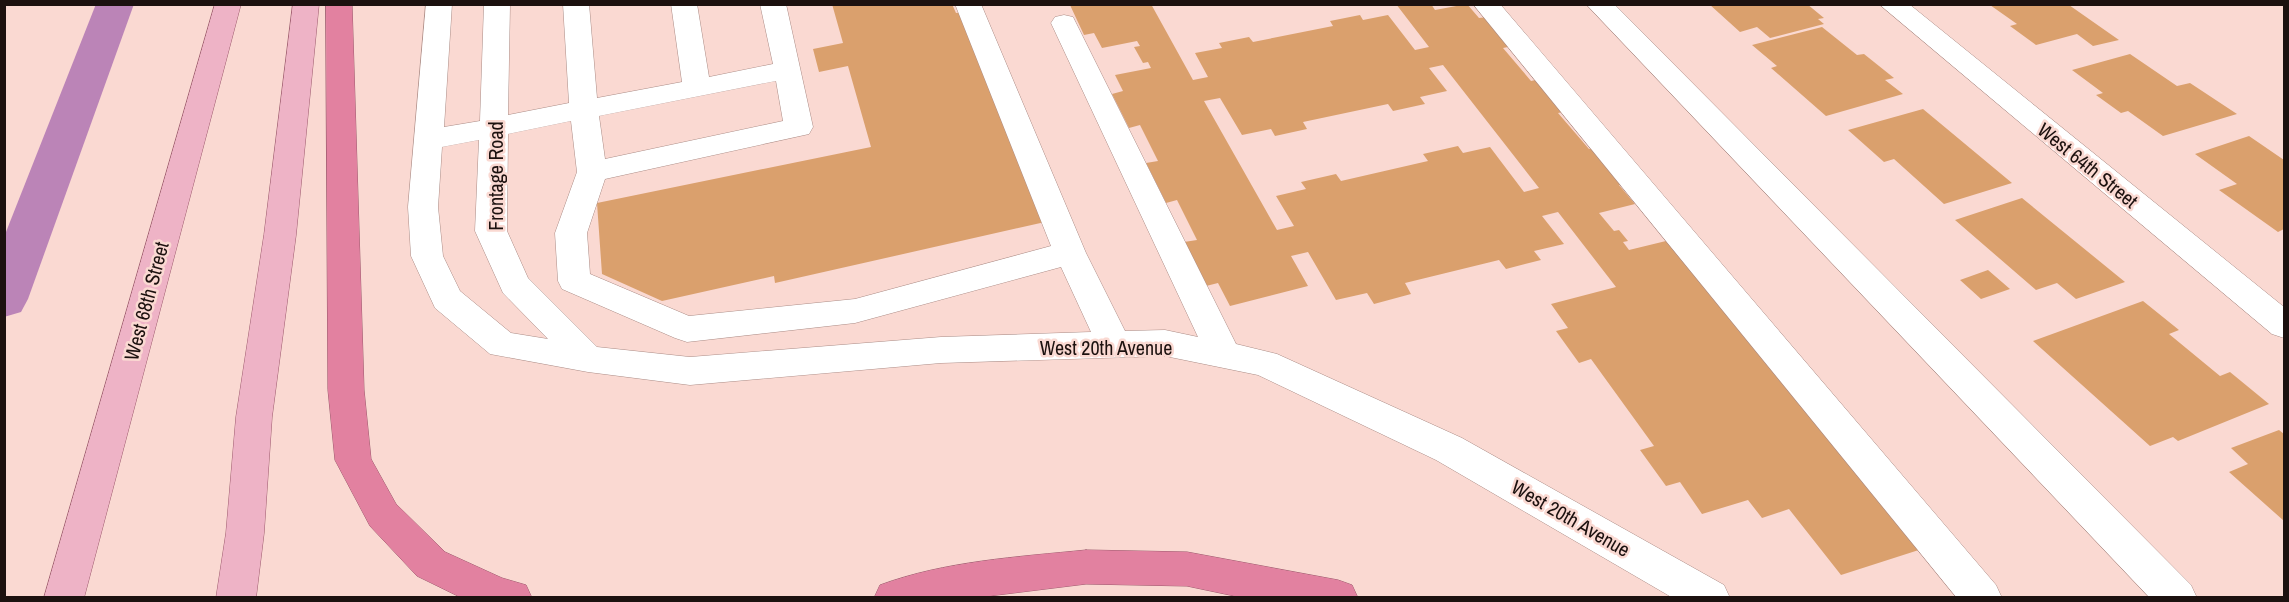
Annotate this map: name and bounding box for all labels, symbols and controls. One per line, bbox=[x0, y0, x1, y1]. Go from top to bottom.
street label: West 64th Street bbox=[2032, 116, 2144, 214]
street label: Frontage Road bbox=[482, 121, 509, 231]
street label: West 68th Street bbox=[117, 238, 175, 363]
street label: West 20th Avenue bbox=[1040, 334, 1172, 361]
street label: West 20th Avenue bbox=[1507, 473, 1635, 563]

